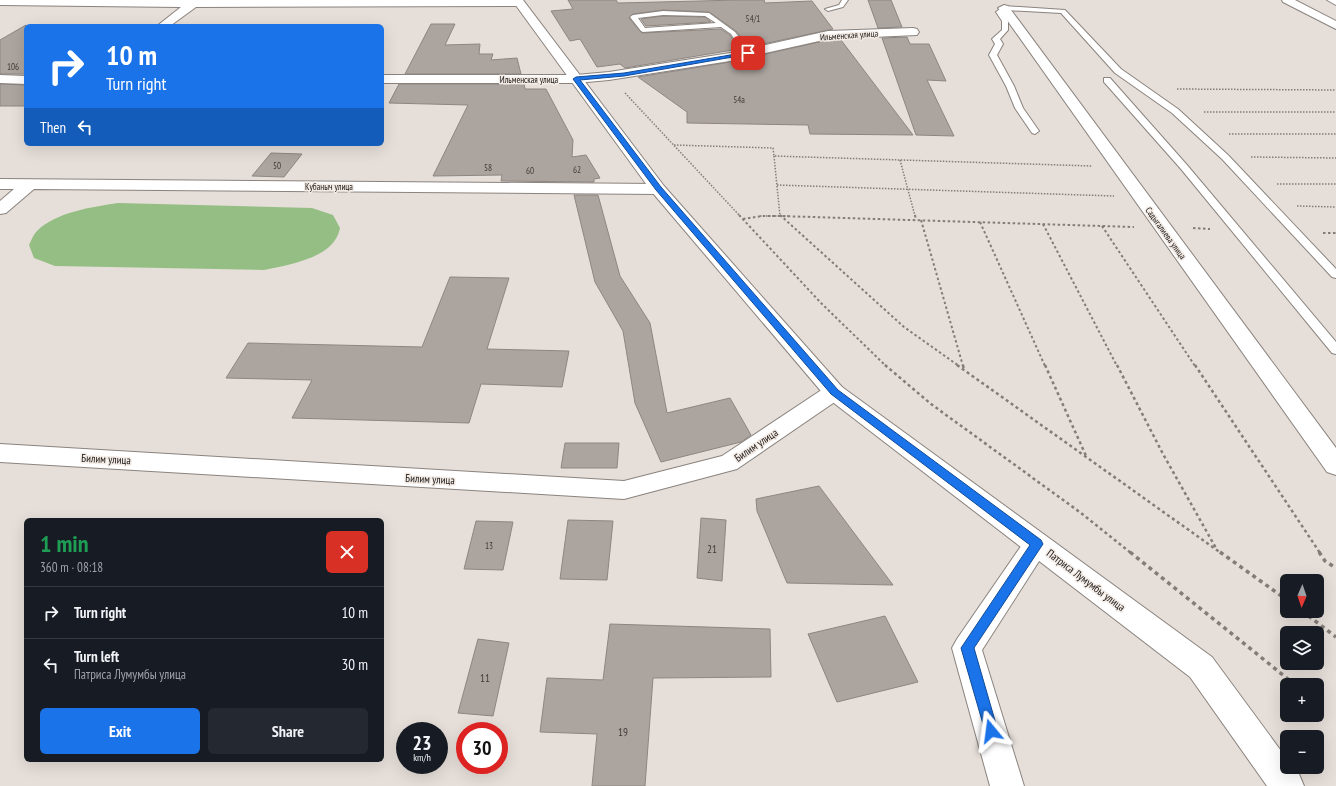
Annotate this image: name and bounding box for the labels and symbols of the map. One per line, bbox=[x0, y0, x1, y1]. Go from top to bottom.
house number: 54/1 bbox=[746, 13, 760, 24]
street label: Ильменская улица bbox=[819, 27, 879, 43]
pin bbox=[731, 36, 765, 70]
house number: 106 bbox=[7, 61, 19, 72]
street label: Ильменская улица bbox=[500, 74, 559, 85]
house number: 54а bbox=[733, 94, 745, 105]
house number: 50 bbox=[273, 160, 281, 171]
house number: 58 bbox=[484, 162, 492, 173]
house number: 62 bbox=[573, 164, 581, 175]
house number: 60 bbox=[526, 165, 534, 176]
street label: Кубаныч улица bbox=[305, 181, 353, 192]
street label: Садыгалиева улица bbox=[1143, 205, 1189, 261]
street label: Билим улица bbox=[732, 425, 780, 465]
street label: Билим улица bbox=[81, 451, 131, 467]
street label: Билим улица bbox=[405, 471, 455, 487]
house number: 13 bbox=[485, 540, 493, 551]
house number: 21 bbox=[707, 542, 717, 556]
street label: Патриса Лумумбы улица bbox=[1044, 546, 1128, 614]
north arrow bbox=[1280, 574, 1324, 618]
house number: 11 bbox=[480, 671, 490, 685]
position arrow bbox=[970, 710, 1012, 752]
speed limit sign: 30 bbox=[456, 722, 508, 774]
house number: 19 bbox=[618, 725, 628, 739]

